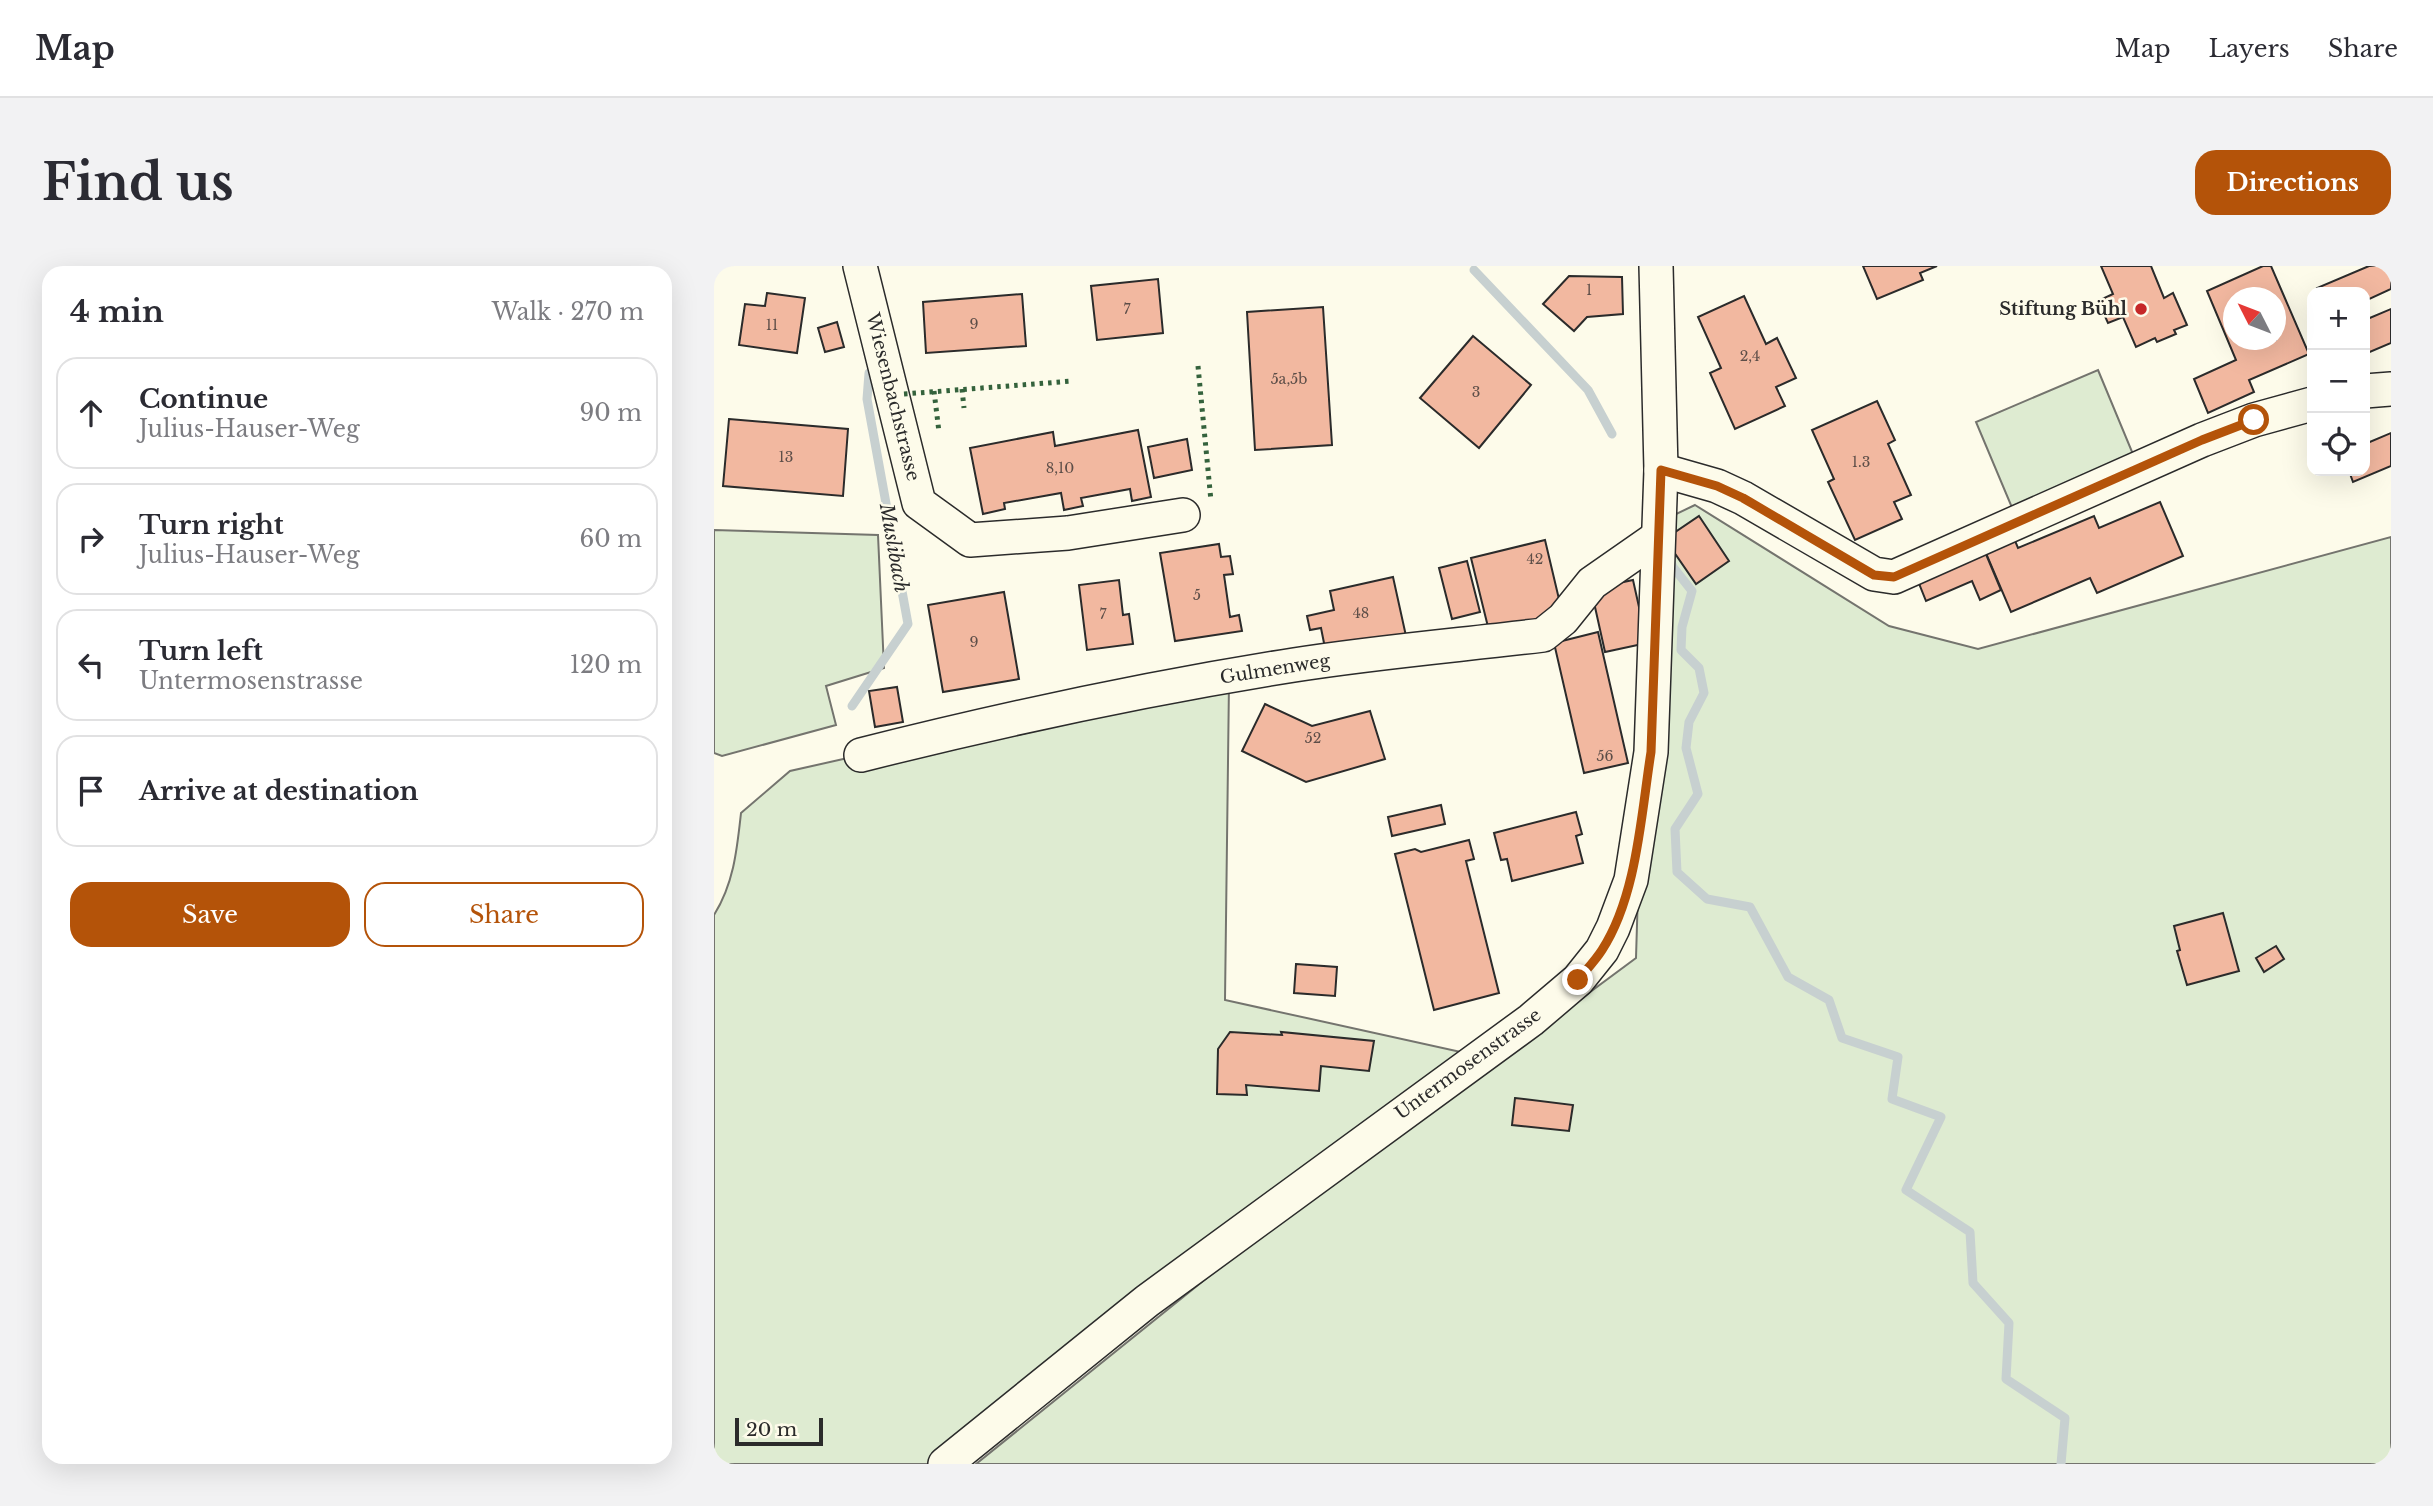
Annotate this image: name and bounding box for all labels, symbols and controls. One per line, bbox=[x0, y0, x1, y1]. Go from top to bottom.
text: Map bbox=[35, 28, 115, 69]
text: Map bbox=[2115, 34, 2171, 63]
text: Layers bbox=[2209, 34, 2290, 63]
text: Share bbox=[2328, 34, 2398, 63]
button: Directions bbox=[2195, 150, 2391, 215]
text: Find us bbox=[42, 152, 234, 213]
house number: 1 bbox=[1586, 281, 1592, 299]
north arrow bbox=[2223, 287, 2286, 350]
map controls bbox=[2307, 287, 2370, 476]
button: + bbox=[2307, 287, 2370, 350]
text: 4 min bbox=[70, 293, 164, 330]
text: Walk · 270 m bbox=[492, 298, 644, 326]
place label: Stiftung Bühl bbox=[1999, 298, 2128, 320]
house number: 7 bbox=[1123, 300, 1131, 318]
marker: Stiftung Bühl bbox=[2133, 301, 2149, 317]
street label: Wiesenbachstrasse bbox=[861, 310, 925, 483]
house number: 9 bbox=[969, 315, 979, 333]
house number: 11 bbox=[766, 316, 778, 334]
house number: 2,4 bbox=[1740, 347, 1760, 365]
button: − bbox=[2307, 350, 2370, 413]
house number: 5a,5b bbox=[1271, 370, 1307, 388]
text: Continue bbox=[139, 383, 268, 415]
house number: 3 bbox=[1472, 383, 1480, 401]
icon: ahead bbox=[72, 394, 110, 432]
text: 90 m bbox=[580, 399, 642, 427]
route start bbox=[2238, 404, 2269, 435]
button: locate bbox=[2307, 413, 2370, 476]
text: Julius-Hauser-Weg bbox=[139, 415, 360, 443]
house number: 13 bbox=[779, 448, 793, 466]
house number: 1.3 bbox=[1852, 453, 1870, 471]
house number: 8,10 bbox=[1046, 459, 1074, 477]
water label: Muslibach bbox=[875, 501, 913, 594]
text: Turn right bbox=[139, 509, 284, 541]
icon: right bbox=[72, 520, 110, 558]
text: 60 m bbox=[580, 525, 642, 553]
text: Julius-Hauser-Weg bbox=[139, 541, 360, 569]
house number: 42 bbox=[1527, 550, 1543, 568]
house number: 5 bbox=[1193, 586, 1201, 604]
house number: 48 bbox=[1353, 604, 1369, 622]
house number: 7 bbox=[1099, 605, 1107, 623]
house number: 9 bbox=[969, 633, 979, 651]
text: Turn left bbox=[139, 635, 263, 667]
icon: left bbox=[72, 646, 110, 684]
street label: Gulmenweg bbox=[1218, 649, 1332, 689]
text: 120 m bbox=[570, 651, 642, 679]
text: Untermosenstrasse bbox=[139, 667, 363, 695]
house number: 52 bbox=[1305, 729, 1321, 747]
house number: 56 bbox=[1597, 747, 1613, 765]
icon: arrive bbox=[72, 772, 110, 810]
text: Arrive at destination bbox=[139, 775, 419, 807]
button: Save bbox=[70, 882, 350, 947]
button: Share bbox=[364, 882, 644, 947]
route end bbox=[1562, 964, 1593, 995]
street label: Untermosenstrasse bbox=[1391, 1004, 1545, 1124]
scale bar bbox=[735, 1415, 822, 1447]
text: 20 m bbox=[746, 1418, 797, 1441]

